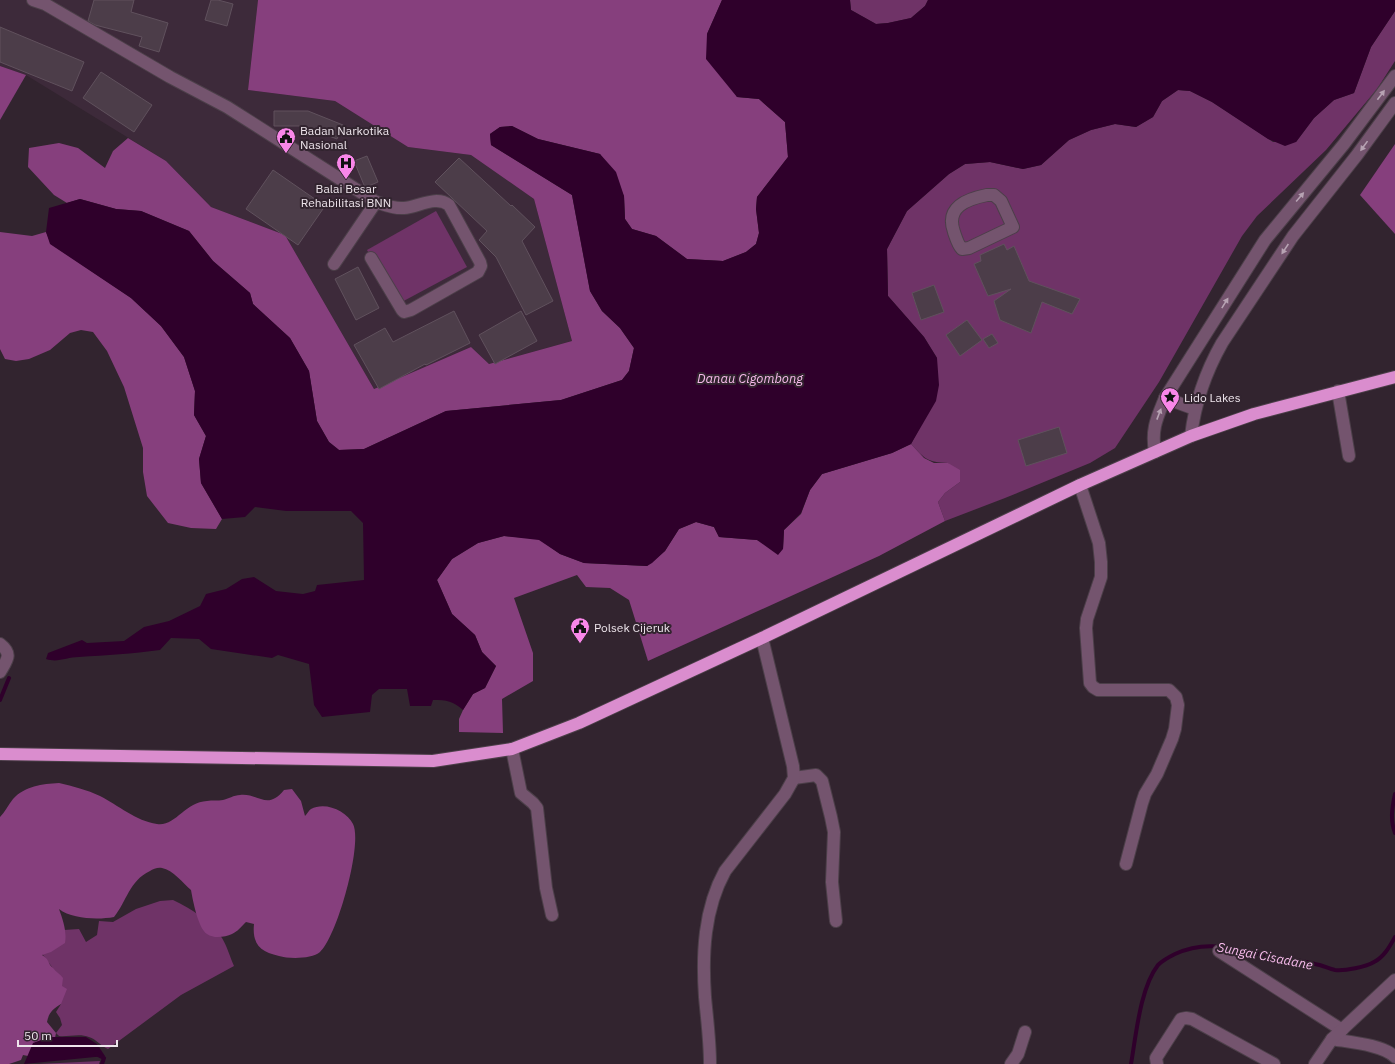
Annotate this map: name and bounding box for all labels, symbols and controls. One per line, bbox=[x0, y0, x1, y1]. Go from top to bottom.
one-way arrow bbox=[1377, 89, 1385, 100]
place label: Badan Narkotika Nasional bbox=[300, 123, 390, 152]
public building icon: Badan Narkotika Nasional bbox=[275, 126, 297, 154]
one-way arrow bbox=[1360, 141, 1368, 151]
hospital icon: Balai Besar Rehabilitasi BNN bbox=[335, 152, 357, 180]
place label: Balai Besar Rehabilitasi BNN bbox=[301, 181, 391, 210]
one-way arrow bbox=[1296, 191, 1305, 202]
one-way arrow bbox=[1281, 244, 1289, 254]
one-way arrow bbox=[1222, 297, 1229, 309]
water label: Danau Cigombong bbox=[697, 370, 804, 387]
place icon: Lido Lakes bbox=[1159, 386, 1181, 414]
place label: Lido Lakes bbox=[1184, 390, 1241, 405]
one-way arrow bbox=[1157, 408, 1163, 420]
public building icon: Polsek Cijeruk bbox=[569, 616, 591, 644]
place label: Polsek Cijeruk bbox=[594, 620, 671, 635]
water label: Sungai Cisadane bbox=[1216, 938, 1315, 974]
scale bar bbox=[18, 1022, 117, 1048]
text: 50 m bbox=[24, 1028, 52, 1043]

